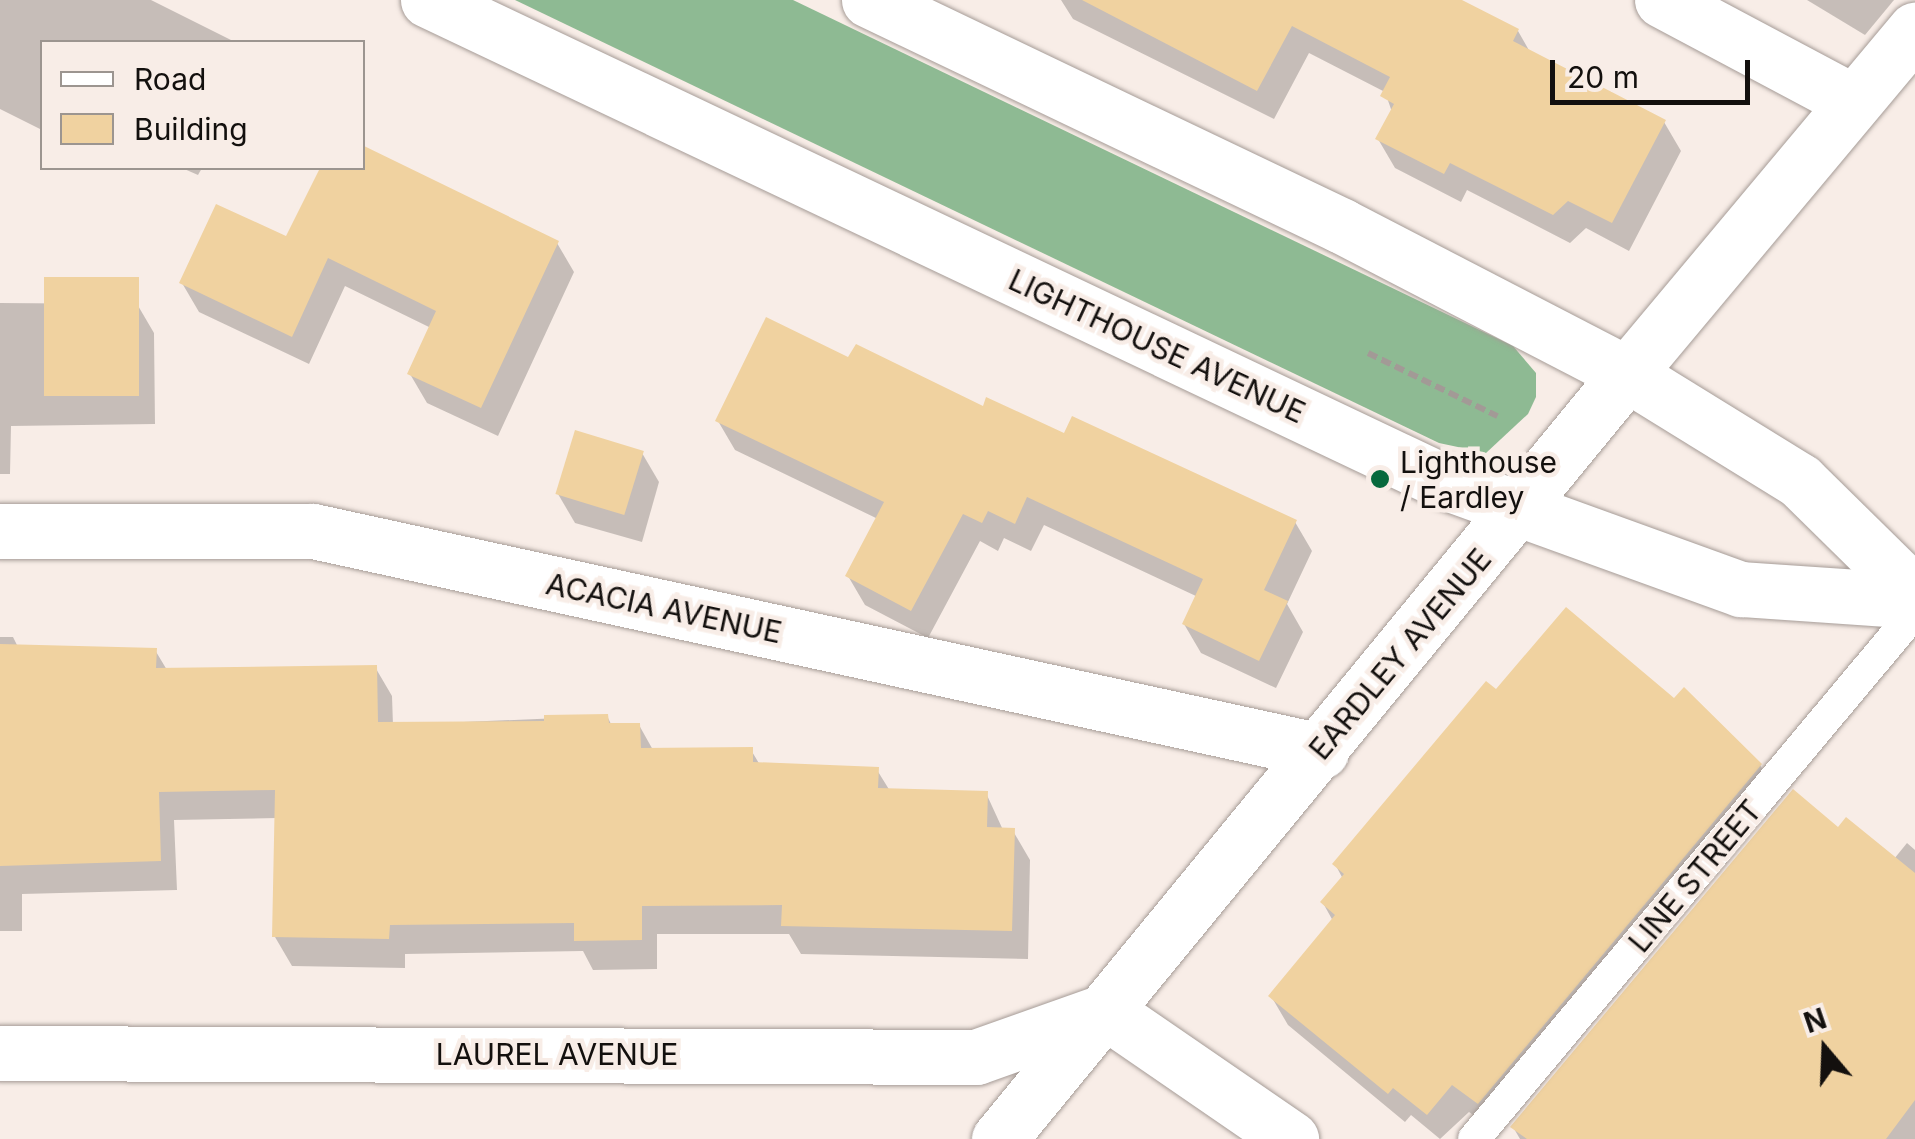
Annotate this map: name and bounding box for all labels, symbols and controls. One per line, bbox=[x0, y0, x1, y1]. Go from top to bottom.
legend bbox=[40, 40, 365, 170]
scale bar bbox=[1555, 40, 1755, 102]
text: 20 m bbox=[1567, 59, 1639, 95]
text: Road bbox=[134, 61, 206, 97]
text: Building bbox=[134, 111, 248, 147]
street label: LIGHTHOUSE AVENUE bbox=[1003, 262, 1311, 430]
place label: Lighthouse / Eardley bbox=[1400, 444, 1557, 514]
marker: Lighthouse / Eardley bbox=[1369, 468, 1391, 490]
street label: EARDLEY AVENUE bbox=[1301, 541, 1499, 767]
street label: ACACIA AVENUE bbox=[543, 565, 785, 651]
street label: LINE STREET bbox=[1621, 793, 1769, 959]
north arrow bbox=[1775, 999, 1875, 1099]
text: N bbox=[1800, 1001, 1831, 1040]
street label: LAUREL AVENUE bbox=[436, 1036, 678, 1072]

